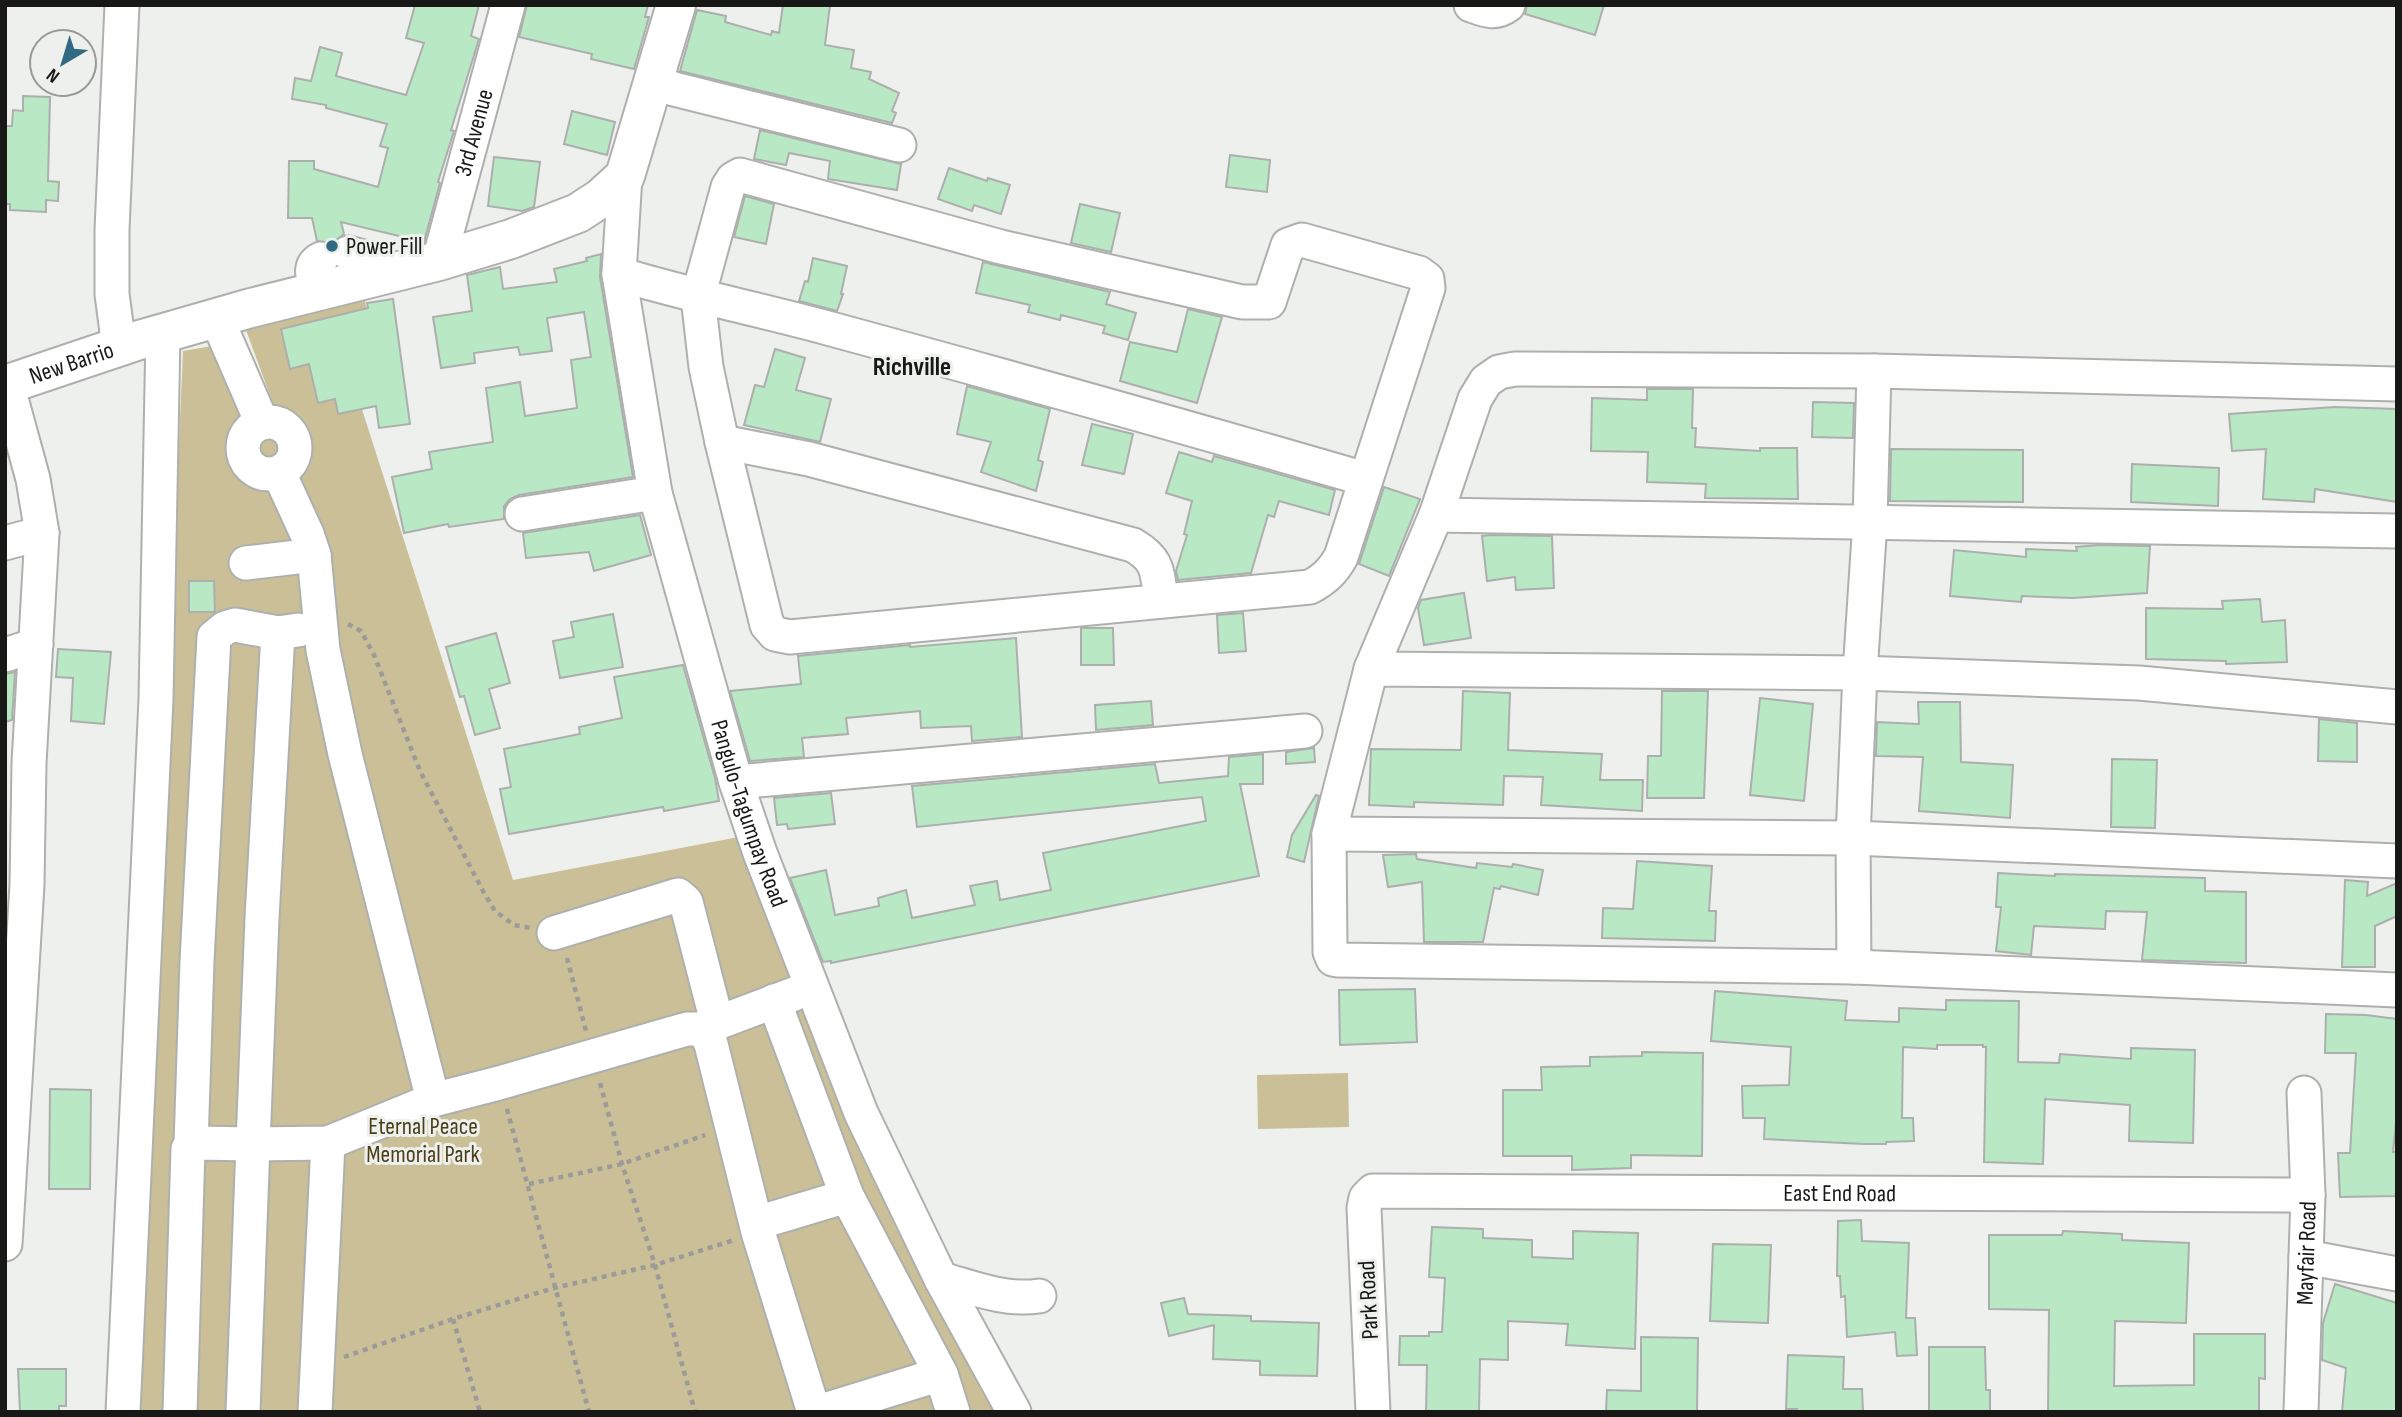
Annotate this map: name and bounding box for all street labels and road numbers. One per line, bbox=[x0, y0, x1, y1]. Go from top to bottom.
street label: 3rd Avenue bbox=[448, 86, 500, 180]
street label: New Barrio bbox=[25, 336, 118, 391]
street label: Pangulo-Tagumpay Road bbox=[704, 716, 794, 911]
street label: East End Road bbox=[1783, 1179, 1896, 1208]
street label: Mayfair Road bbox=[2290, 1201, 2323, 1306]
street label: Park Road bbox=[1352, 1260, 1385, 1340]

